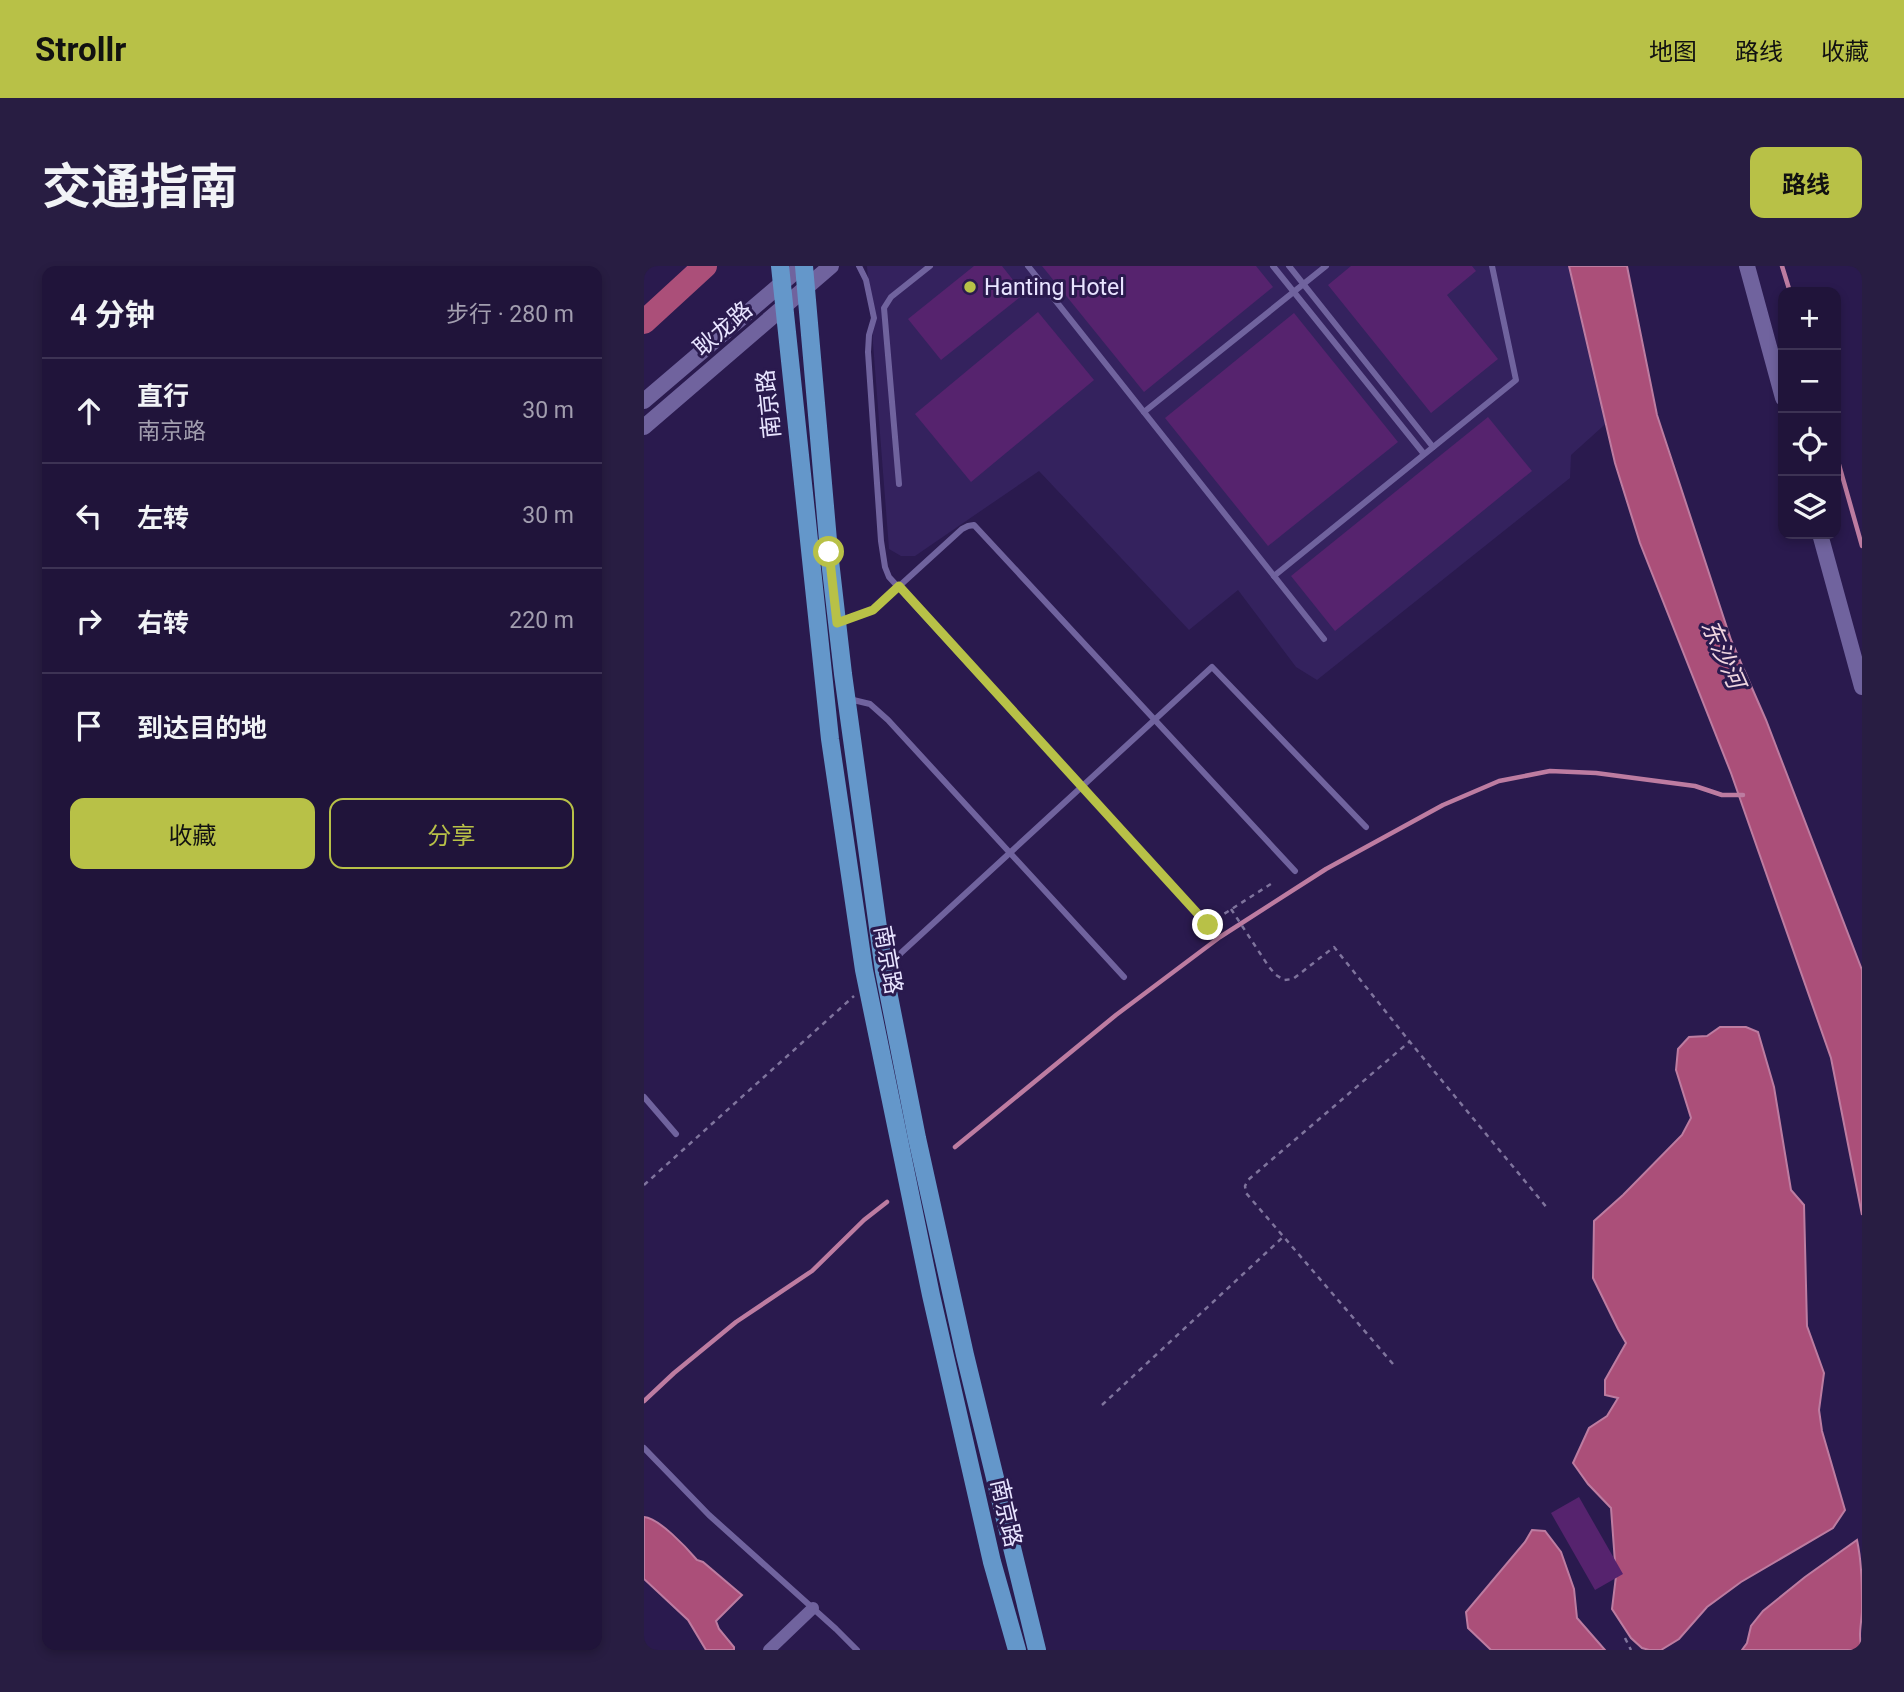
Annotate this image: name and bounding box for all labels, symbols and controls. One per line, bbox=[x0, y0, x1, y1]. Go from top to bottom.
text: Strollr bbox=[35, 30, 126, 69]
text: 地图 bbox=[1649, 38, 1697, 66]
text: 路线 bbox=[1735, 38, 1783, 66]
text: 收藏 bbox=[1821, 38, 1869, 66]
button: 路线 bbox=[1750, 147, 1862, 218]
text: 交通指南 bbox=[42, 159, 238, 216]
place label: Hanting Hotel bbox=[984, 274, 1125, 301]
marker: Hanting Hotel bbox=[962, 279, 978, 295]
map controls bbox=[1778, 287, 1841, 539]
button: + bbox=[1778, 287, 1841, 350]
street label: 耿龙路 bbox=[688, 296, 758, 362]
text: 4 分钟 bbox=[70, 297, 155, 332]
text: 步行 · 280 m bbox=[446, 301, 574, 328]
button: − bbox=[1778, 350, 1841, 413]
street label: 南京路 bbox=[752, 368, 786, 440]
text: 直行 bbox=[137, 381, 189, 411]
icon: ahead bbox=[70, 392, 108, 430]
text: 30 m bbox=[522, 397, 574, 424]
button: locate bbox=[1778, 413, 1841, 476]
text: 南京路 bbox=[137, 418, 206, 445]
button: layers bbox=[1778, 476, 1841, 539]
icon: left bbox=[70, 497, 108, 535]
text: 30 m bbox=[522, 502, 574, 529]
text: 左转 bbox=[137, 503, 189, 533]
route start bbox=[813, 536, 844, 567]
icon: right bbox=[70, 602, 108, 640]
text: 220 m bbox=[509, 607, 574, 634]
text: 右转 bbox=[137, 608, 189, 638]
water label: 东沙河 bbox=[1696, 615, 1752, 696]
icon: arrive bbox=[70, 707, 108, 745]
text: 到达目的地 bbox=[137, 713, 267, 743]
button: 收藏 bbox=[70, 798, 315, 869]
button: 分享 bbox=[329, 798, 574, 869]
route end bbox=[1192, 909, 1223, 940]
street label: 南京路 bbox=[869, 924, 907, 996]
street label: 南京路 bbox=[985, 1476, 1027, 1550]

